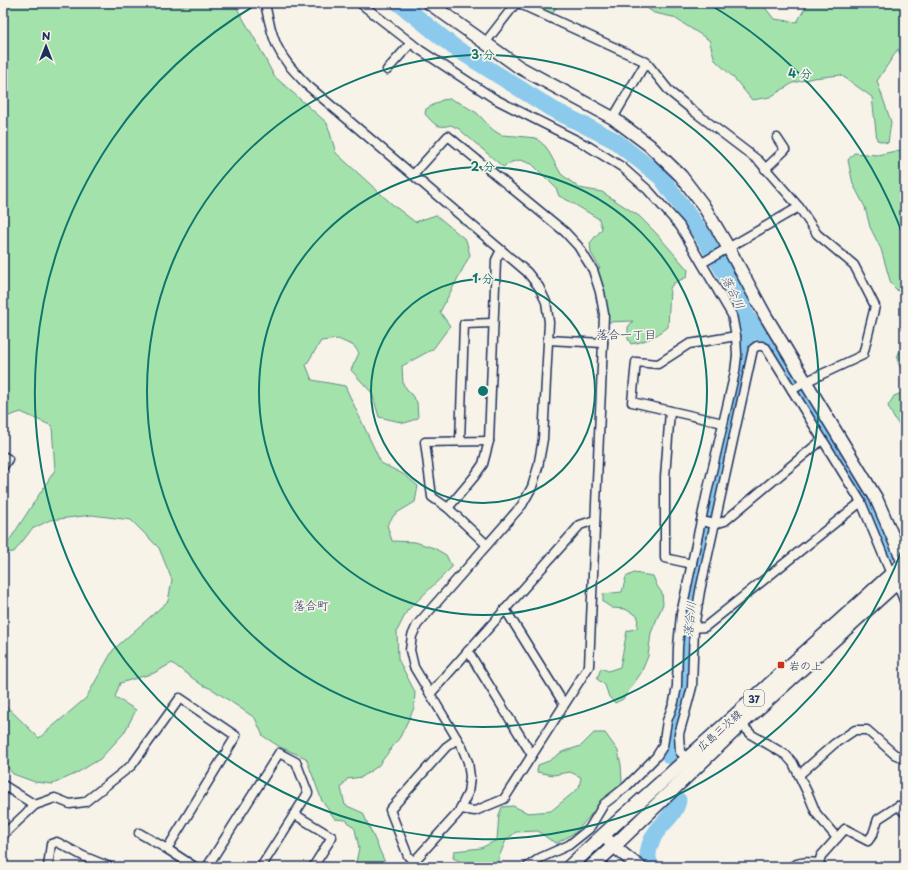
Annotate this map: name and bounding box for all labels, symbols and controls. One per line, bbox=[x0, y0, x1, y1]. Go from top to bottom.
north arrow bbox=[26, 26, 66, 66]
text: N bbox=[42, 27, 51, 44]
text: 3 分 bbox=[471, 45, 495, 63]
text: 4 分 bbox=[788, 64, 812, 82]
text: 2 分 bbox=[471, 157, 495, 175]
text: 1 分 bbox=[472, 269, 494, 287]
water label: 落合川 bbox=[718, 272, 750, 312]
district label: 落合一丁目 bbox=[596, 325, 656, 343]
centre of rings bbox=[476, 384, 490, 398]
district label: 落合町 bbox=[293, 596, 329, 614]
water label: 落合川 bbox=[678, 600, 700, 638]
place label: 岩の上 bbox=[789, 657, 822, 674]
marker: 岩の上 bbox=[776, 660, 786, 670]
road number: 37 bbox=[744, 690, 764, 706]
street label: 広島三次線 bbox=[693, 705, 745, 755]

